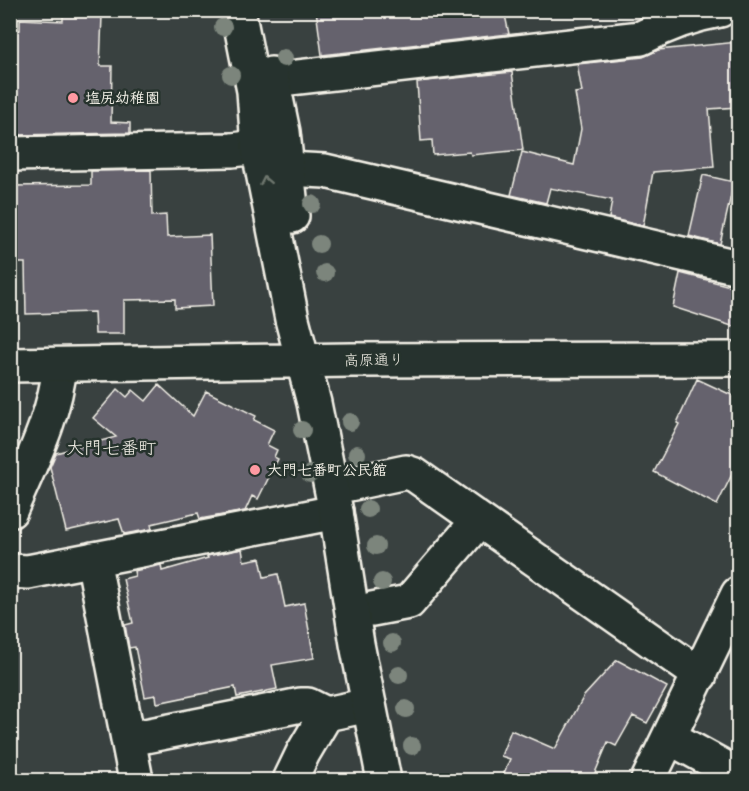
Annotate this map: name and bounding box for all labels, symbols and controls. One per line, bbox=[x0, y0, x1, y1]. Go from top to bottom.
place label: 塩尻幼稚園 bbox=[85, 87, 160, 111]
marker: 塩尻幼稚園 bbox=[66, 91, 80, 105]
one-way arrow bbox=[259, 177, 272, 187]
street label: 高原通り bbox=[344, 348, 404, 374]
district label: 大門七番町 bbox=[66, 435, 156, 464]
place label: 大門七番町公民館 bbox=[267, 459, 387, 483]
marker: 大門七番町公民館 bbox=[248, 463, 262, 477]

